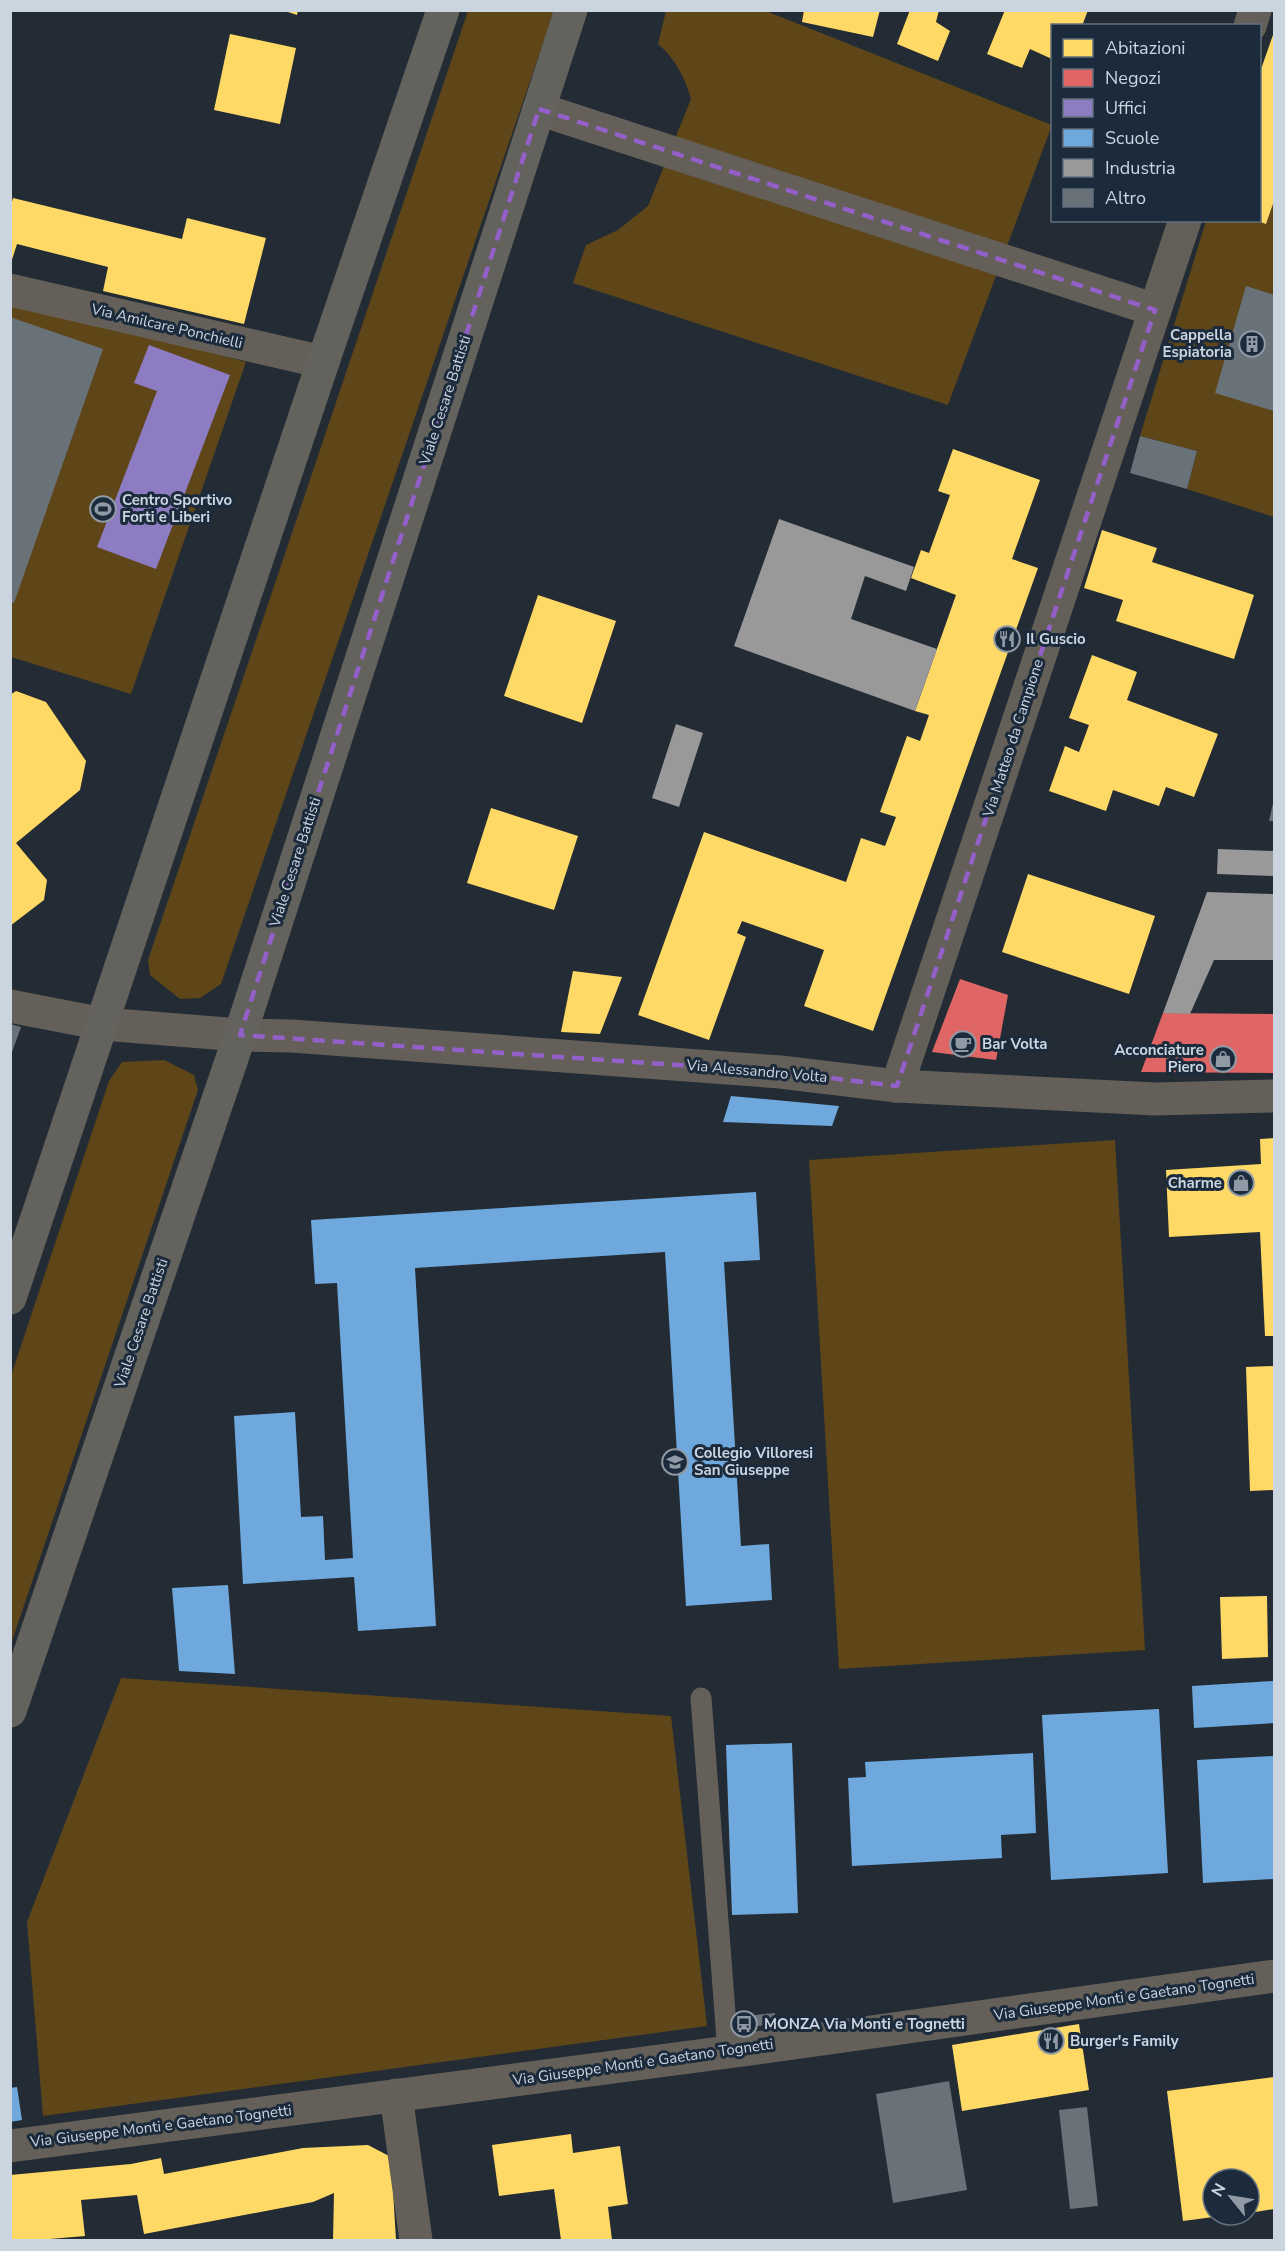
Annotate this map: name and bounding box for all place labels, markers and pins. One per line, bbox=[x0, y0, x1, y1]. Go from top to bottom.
place label: Cappella Espiatoria bbox=[1163, 325, 1232, 362]
building icon: Cappella Espiatoria bbox=[1237, 329, 1267, 359]
place label: Centro Sportivo Forti e Liberi bbox=[122, 490, 233, 527]
sports icon: Centro Sportivo Forti e Liberi bbox=[88, 494, 118, 524]
restaurant icon: Il Guscio bbox=[992, 624, 1022, 654]
place label: Il Guscio bbox=[1026, 629, 1086, 649]
cafe icon: Bar Volta bbox=[948, 1029, 978, 1059]
place label: Bar Volta bbox=[982, 1034, 1047, 1054]
place label: Acconciature Piero bbox=[1114, 1040, 1204, 1077]
shop icon: Acconciature Piero bbox=[1208, 1044, 1238, 1074]
shop icon: Charme bbox=[1226, 1168, 1256, 1198]
place label: Charme bbox=[1168, 1173, 1222, 1193]
place label: Collegio Villoresi San Giuseppe bbox=[694, 1443, 813, 1480]
school or university icon: Collegio Villoresi San Giuseppe bbox=[660, 1447, 690, 1477]
bus stop icon: MONZA Via Monti e Tognetti bbox=[729, 2009, 759, 2039]
place label: MONZA Via Monti e Tognetti bbox=[764, 2014, 965, 2034]
restaurant icon: Burger's Family bbox=[1036, 2026, 1066, 2056]
place label: Burger's Family bbox=[1070, 2031, 1179, 2051]

